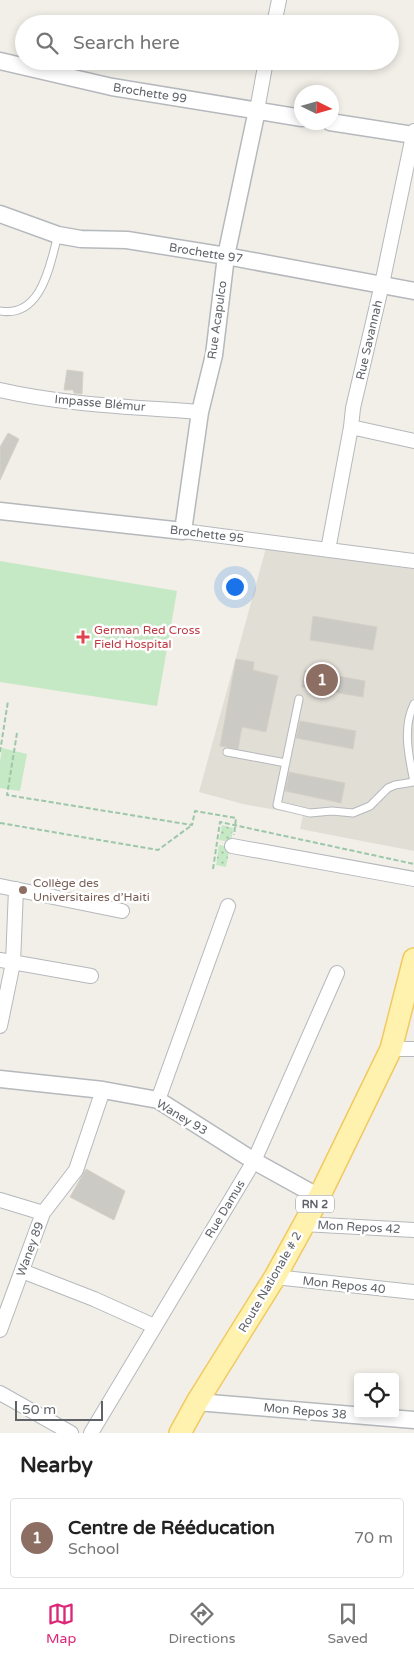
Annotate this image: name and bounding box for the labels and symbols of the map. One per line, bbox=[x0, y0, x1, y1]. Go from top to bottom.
street label: Brochette 99 bbox=[112, 80, 188, 106]
north arrow bbox=[294, 85, 339, 130]
street label: Brochette 97 bbox=[168, 240, 244, 266]
street label: Rue Acapulco bbox=[205, 280, 229, 360]
street label: Rue Savannah bbox=[353, 299, 385, 381]
street label: Impasse Blémur bbox=[54, 392, 146, 414]
street label: Brochette 95 bbox=[169, 523, 245, 545]
your location bbox=[222, 574, 248, 600]
place label: German Red Cross Field Hospital bbox=[94, 623, 200, 651]
marker: German Red Cross Field Hospital bbox=[76, 630, 90, 644]
pin: 1 bbox=[306, 661, 338, 699]
place label: Collège des Universitaires d’Haiti bbox=[33, 876, 150, 904]
marker: Collège des Universitaires d’Haiti bbox=[17, 884, 29, 896]
street label: Waney 93 bbox=[154, 1096, 210, 1138]
street label: Rue Damus bbox=[202, 1177, 248, 1241]
road number: RN 2 bbox=[296, 1196, 334, 1212]
street label: Mon Repos 42 bbox=[317, 1218, 401, 1236]
street label: Waney 89 bbox=[14, 1220, 46, 1278]
street label: Route Nationale # 2 bbox=[236, 1229, 304, 1335]
street label: Mon Repos 40 bbox=[302, 1274, 387, 1296]
scale bar bbox=[15, 1398, 102, 1421]
street label: Mon Repos 38 bbox=[263, 1400, 347, 1422]

